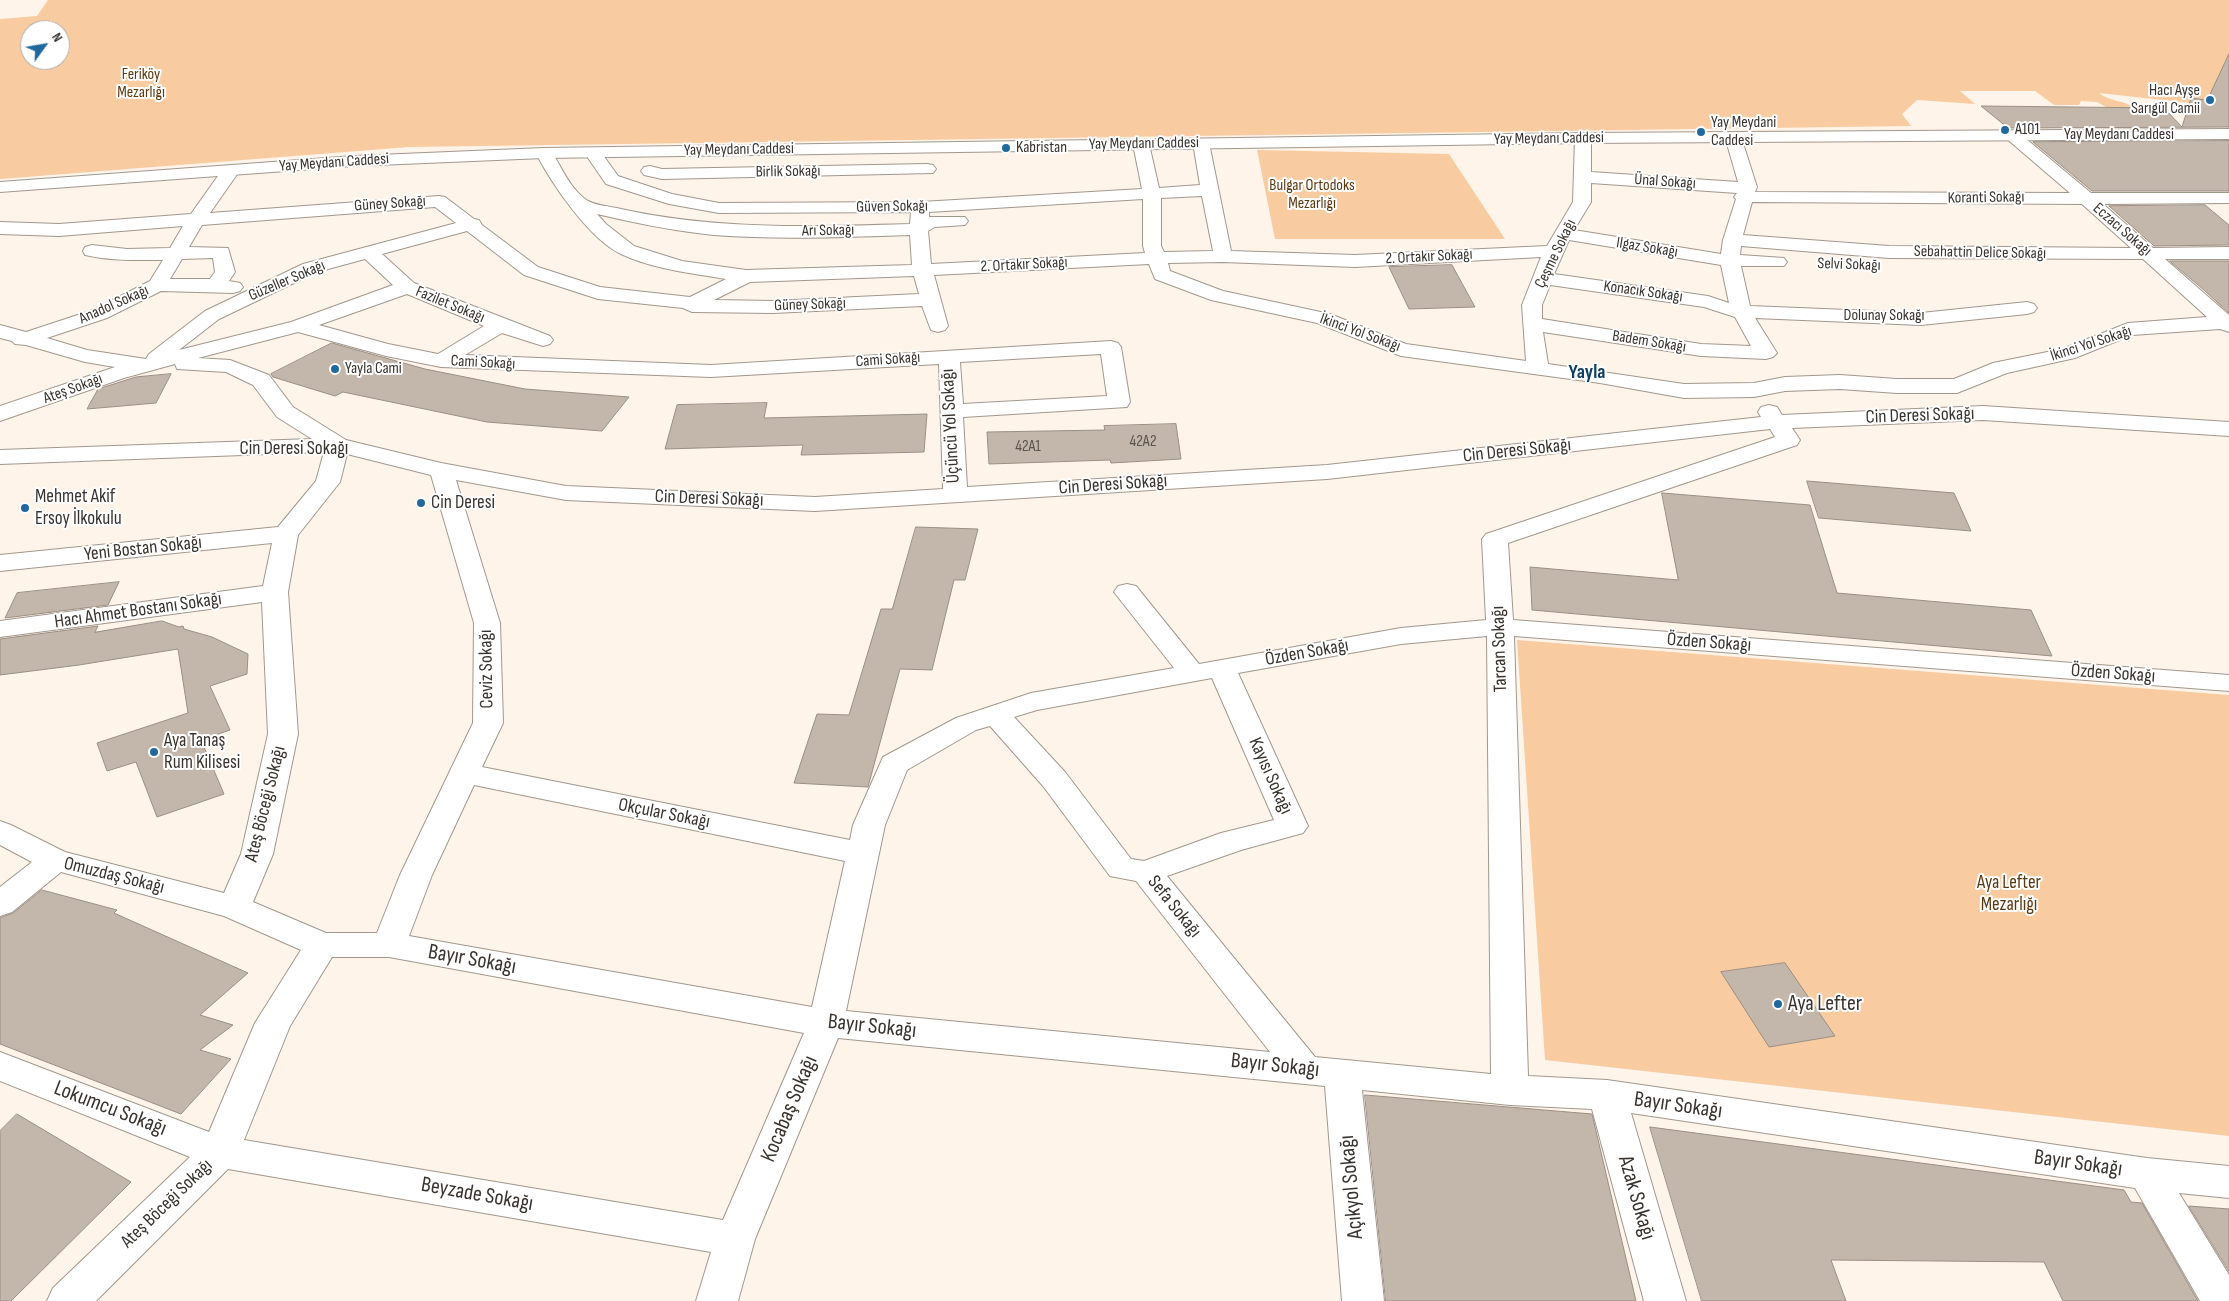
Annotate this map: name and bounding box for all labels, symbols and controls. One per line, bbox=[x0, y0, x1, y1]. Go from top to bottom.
north arrow bbox=[20, 20, 70, 70]
text: N bbox=[48, 30, 66, 45]
park label: Feriköy Mezarlığı bbox=[117, 65, 165, 103]
place label: Hacı Ayşe Sarıgül Camii bbox=[2131, 81, 2200, 119]
marker: Hacı Ayşe Sarıgül Camii bbox=[2204, 94, 2216, 106]
place label: Yay Meydani Caddesi bbox=[1711, 113, 1776, 151]
place label: A101 bbox=[2015, 120, 2040, 140]
marker: A101 bbox=[1999, 124, 2011, 136]
street label: Yay Meydanı Caddesi bbox=[2064, 125, 2174, 145]
marker: Yay Meydani Caddesi bbox=[1695, 126, 1707, 138]
street label: Yay Meydanı Caddesi bbox=[1494, 128, 1604, 150]
street label: Yay Meydanı Caddesi bbox=[1089, 133, 1199, 155]
place label: Kabristan bbox=[1016, 138, 1067, 158]
street label: Yay Meydanı Caddesi bbox=[684, 139, 794, 161]
marker: Kabristan bbox=[1000, 142, 1012, 154]
street label: Yay Meydanı Caddesi bbox=[278, 150, 390, 176]
street label: Birlik Sokağı bbox=[755, 162, 821, 182]
street label: Ünal Sokağı bbox=[1634, 170, 1696, 194]
park label: Bulgar Ortodoks Mezarlığı bbox=[1269, 176, 1355, 214]
street label: Koranti Sokağı bbox=[1948, 188, 2024, 208]
street label: Güney Sokağı bbox=[354, 192, 426, 216]
street label: Güven Sokağı bbox=[856, 197, 928, 217]
street label: Eczacı Sokağı bbox=[2089, 199, 2155, 261]
street label: Çeşme Sokağı bbox=[1531, 216, 1581, 292]
street label: Arı Sokağı bbox=[802, 221, 854, 241]
street label: Ilgaz Sokağı bbox=[1615, 234, 1679, 262]
street label: Sebahattin Delice Sokağı bbox=[1914, 242, 2046, 264]
street label: 2. Ortakır Sokağı bbox=[1385, 245, 1473, 269]
street label: 2. Ortakır Sokağı bbox=[980, 253, 1068, 277]
street label: Selvi Sokağı bbox=[1817, 254, 1881, 276]
street label: Güzeller Sokağı bbox=[246, 256, 328, 306]
street label: Konacık Sokağı bbox=[1602, 277, 1684, 307]
street label: Anadol Sokağı bbox=[76, 281, 152, 329]
street label: Fazilet Sokağı bbox=[413, 283, 487, 327]
street label: Güney Sokağı bbox=[774, 294, 846, 316]
street label: Dolunay Sokağı bbox=[1844, 306, 1924, 326]
street label: İkinci Yol Sokağı bbox=[1317, 310, 1403, 356]
street label: İkinci Yol Sokağı bbox=[2048, 322, 2134, 366]
street label: Badem Sokağı bbox=[1611, 327, 1687, 357]
street label: Cami Sokağı bbox=[855, 348, 921, 372]
street label: Cami Sokağı bbox=[450, 352, 516, 374]
place label: Yayla Cami bbox=[345, 359, 402, 379]
district label: Yayla bbox=[1569, 361, 1605, 385]
marker: Yayla Cami bbox=[329, 363, 341, 375]
street label: Üçüncü Yol Sokağı bbox=[937, 368, 965, 484]
street label: Ateş Sokağı bbox=[41, 369, 105, 409]
street label: Cin Deresi Sokağı bbox=[1865, 403, 1975, 429]
house number: 42A2 bbox=[1129, 432, 1157, 452]
street label: Cin Deresi Sokağı bbox=[1462, 434, 1572, 468]
house number: 42A1 bbox=[1015, 437, 1041, 457]
street label: Cin Deresi Sokağı bbox=[240, 438, 348, 460]
street label: Cin Deresi Sokağı bbox=[1058, 470, 1168, 500]
place label: Mehmet Akif Ersoy İlkokulu bbox=[35, 486, 122, 530]
street label: Cin Deresi Sokağı bbox=[654, 486, 764, 512]
place label: Cin Deresi bbox=[431, 492, 495, 514]
marker: Cin Deresi bbox=[415, 497, 427, 509]
marker: Mehmet Akif Ersoy İlkokulu bbox=[19, 502, 31, 514]
street label: Yeni Bostan Sokağı bbox=[83, 531, 203, 567]
street label: Hacı Ahmet Bostanı Sokağı bbox=[53, 588, 223, 634]
street label: Tarcan Sokağı bbox=[1487, 605, 1513, 693]
street label: Ceviz Sokağı bbox=[475, 629, 499, 709]
street label: Özden Sokağı bbox=[1666, 629, 1752, 657]
street label: Özden Sokağı bbox=[1263, 634, 1351, 672]
street label: Özden Sokağı bbox=[2070, 660, 2156, 688]
place label: Aya Tanaş Rum Kilisesi bbox=[164, 730, 240, 774]
street label: Kayısı Sokağı bbox=[1243, 734, 1297, 818]
street label: Ateş Böceği Sokağı bbox=[241, 744, 291, 864]
marker: Aya Tanaş Rum Kilisesi bbox=[148, 746, 160, 758]
street label: Okçular Sokağı bbox=[616, 794, 712, 834]
street label: Omuzdaş Sokağı bbox=[61, 852, 167, 900]
street label: Sefa Sokağı bbox=[1142, 871, 1206, 943]
park label: Aya Lefter Mezarlığı bbox=[1977, 872, 2041, 916]
street label: Bayır Sokağı bbox=[426, 939, 518, 981]
place label: Aya Lefter bbox=[1788, 991, 1862, 1017]
marker: Aya Lefter bbox=[1772, 998, 1784, 1010]
street label: Bayır Sokağı bbox=[826, 1009, 918, 1045]
street label: Bayır Sokağı bbox=[1229, 1048, 1321, 1084]
street label: Kocabaş Sokağı bbox=[756, 1052, 824, 1166]
street label: Lokumcu Sokağı bbox=[50, 1075, 170, 1143]
street label: Bayır Sokağı bbox=[1632, 1087, 1724, 1125]
street label: Açıkyol Sokağı bbox=[1334, 1134, 1370, 1240]
street label: Bayır Sokağı bbox=[2032, 1145, 2124, 1183]
street label: Azak Sokağı bbox=[1611, 1153, 1661, 1243]
street label: Ateş Böceği Sokağı bbox=[116, 1155, 218, 1253]
street label: Beyzade Sokağı bbox=[419, 1172, 535, 1218]

